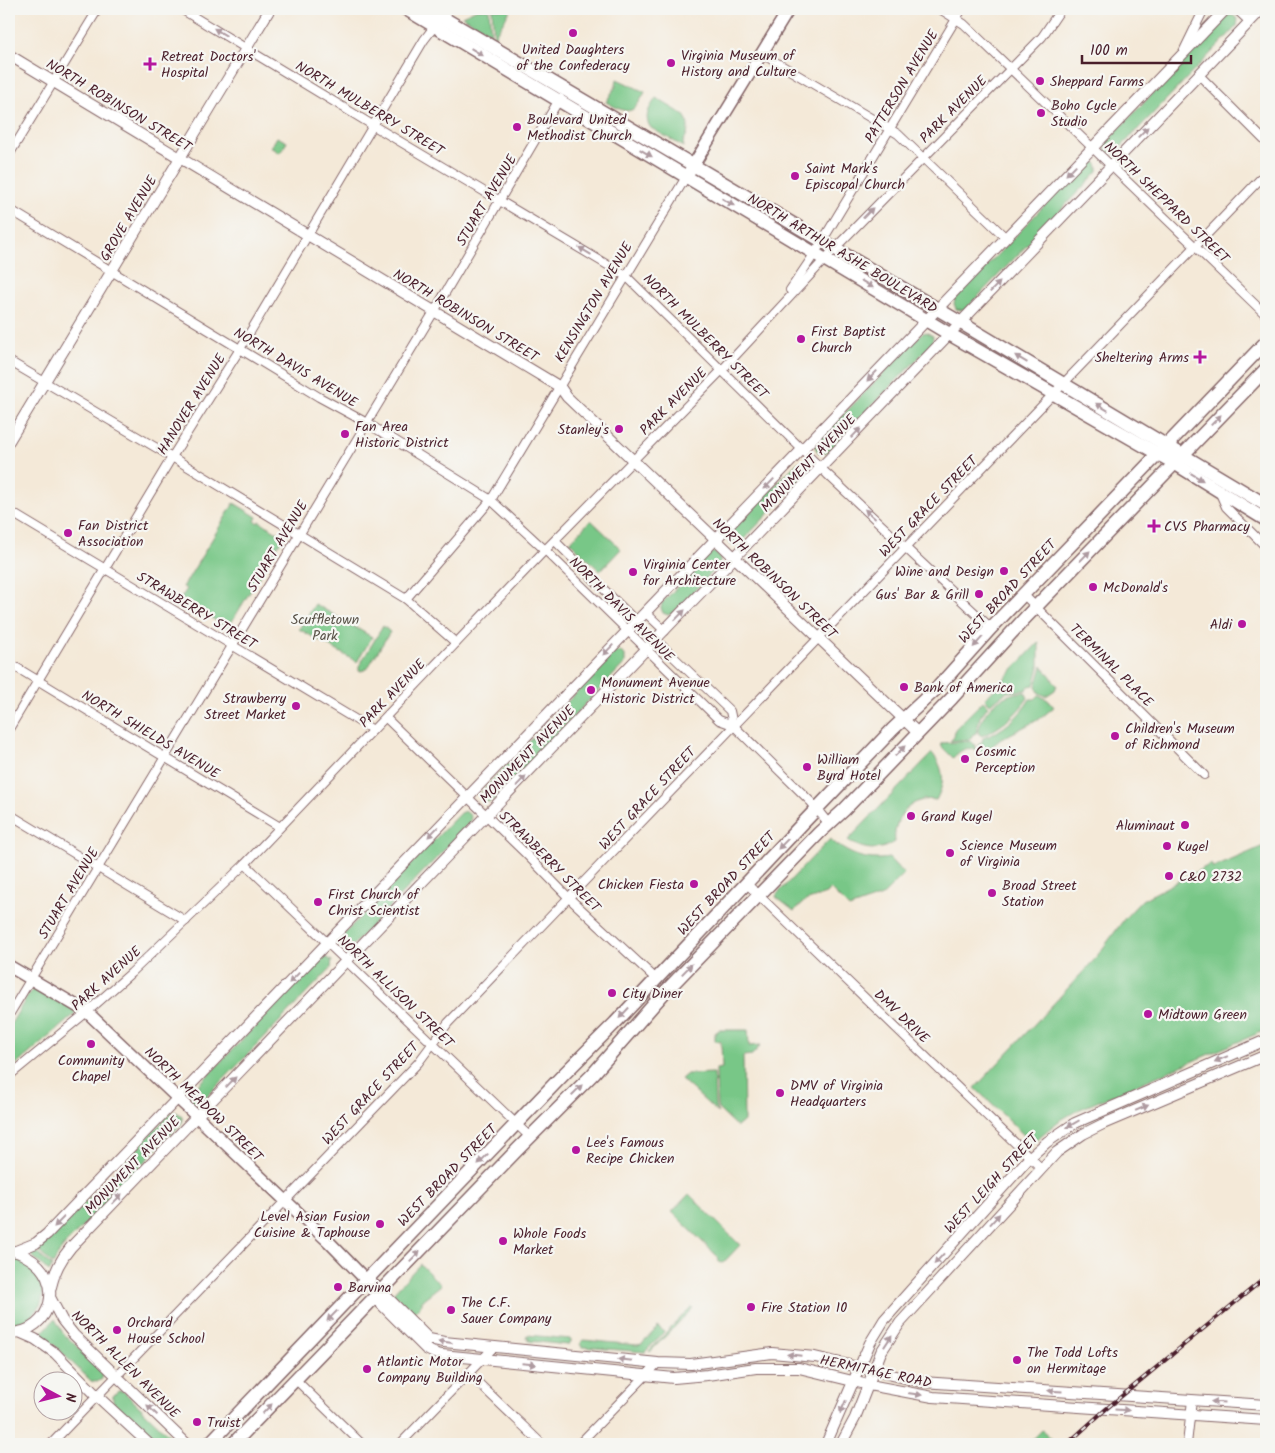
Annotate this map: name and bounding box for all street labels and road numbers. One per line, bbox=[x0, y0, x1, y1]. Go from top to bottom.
street label: PATTERSON AVENUE bbox=[859, 25, 945, 147]
street label: NORTH ROBINSON STREET bbox=[42, 54, 197, 159]
street label: NORTH MULBERRY STREET bbox=[291, 56, 449, 163]
street label: PARK AVENUE bbox=[915, 70, 993, 149]
street label: NORTH SHEPPARD STREET bbox=[1099, 137, 1235, 270]
street label: STUART AVENUE bbox=[451, 150, 523, 250]
street label: GROVE AVENUE bbox=[95, 171, 164, 266]
street label: NORTH ARTHUR ASHE BOULEVARD bbox=[743, 188, 942, 320]
street label: KENSINGTON AVENUE bbox=[549, 237, 639, 367]
street label: NORTH ROBINSON STREET bbox=[389, 264, 544, 369]
street label: NORTH MULBERRY STREET bbox=[637, 269, 774, 406]
street label: NORTH DAVIS AVENUE bbox=[229, 322, 362, 414]
street label: HANOVER AVENUE bbox=[152, 349, 232, 459]
street label: PARK AVENUE bbox=[635, 362, 713, 441]
street label: MONUMENT AVENUE bbox=[756, 409, 862, 518]
street label: WEST GRACE STREET bbox=[874, 450, 984, 563]
street label: STUART AVENUE bbox=[242, 496, 314, 596]
street label: NORTH ROBINSON STREET bbox=[707, 513, 843, 645]
street label: WEST BROAD STREET bbox=[953, 534, 1063, 649]
street label: NORTH DAVIS AVENUE bbox=[564, 552, 680, 668]
street label: STRAWBERRY STREET bbox=[132, 566, 262, 656]
street label: TERMINAL PLACE bbox=[1064, 619, 1159, 713]
street label: PARK AVENUE bbox=[354, 654, 432, 733]
street label: NORTH SHIELDS AVENUE bbox=[77, 685, 225, 785]
street label: MONUMENT AVENUE bbox=[475, 700, 581, 809]
street label: WEST GRACE STREET bbox=[594, 741, 703, 855]
street label: STRAWBERRY STREET bbox=[493, 806, 606, 919]
street label: WEST BROAD STREET bbox=[672, 826, 782, 941]
street label: STUART AVENUE bbox=[33, 843, 105, 943]
street label: NORTH ALLISON STREET bbox=[332, 930, 460, 1054]
street label: PARK AVENUE bbox=[66, 940, 147, 1016]
street label: DMV DRIVE bbox=[868, 984, 935, 1050]
street label: WEST GRACE STREET bbox=[317, 1036, 426, 1150]
street label: NORTH MEADOW STREET bbox=[139, 1042, 269, 1168]
street label: MONUMENT AVENUE bbox=[80, 1111, 186, 1220]
street label: WEST BROAD STREET bbox=[393, 1118, 504, 1232]
street label: WEST LEIGH STREET bbox=[939, 1127, 1045, 1239]
street label: NORTH ALLEN AVENUE bbox=[68, 1306, 184, 1422]
street label: HERMITAGE ROAD bbox=[818, 1349, 934, 1395]

